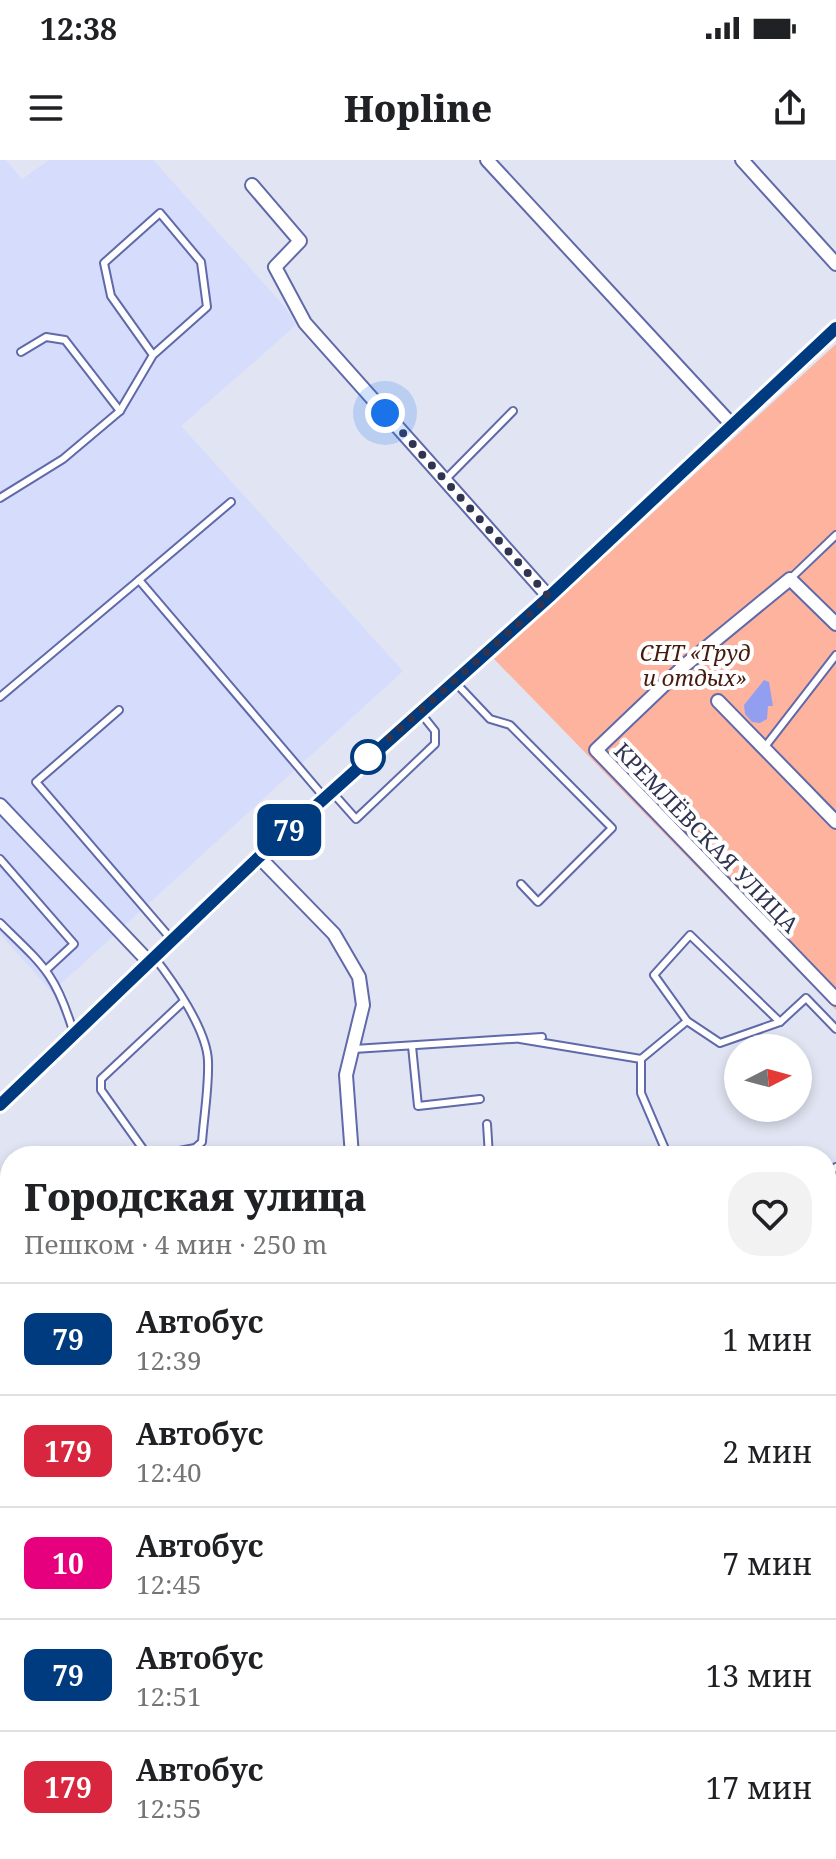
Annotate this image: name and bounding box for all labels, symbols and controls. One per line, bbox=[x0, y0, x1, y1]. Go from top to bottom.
text: 12:38 bbox=[40, 8, 117, 49]
text: Hopline bbox=[344, 84, 492, 133]
icon: menu bbox=[24, 86, 68, 130]
icon: share bbox=[768, 86, 812, 130]
your location bbox=[365, 393, 405, 433]
park label: СНТ «Труд и отдых» bbox=[639, 637, 751, 692]
street label: КРЕМЛЁВСКАЯ УЛИЦА bbox=[608, 735, 806, 939]
unlabelled marker bbox=[351, 740, 385, 774]
line badge: 79 bbox=[253, 804, 325, 856]
text: 79 bbox=[273, 811, 305, 849]
north arrow bbox=[724, 1034, 812, 1122]
map controls bbox=[724, 1034, 812, 1122]
text: Городская улица bbox=[24, 1170, 367, 1222]
button: heart bbox=[728, 1172, 812, 1256]
text: Пешком · 4 мин · 250 m bbox=[24, 1226, 327, 1262]
text: Автобус bbox=[136, 1301, 263, 1342]
text: 1 мин bbox=[722, 1319, 812, 1360]
text: 79 bbox=[52, 1320, 84, 1358]
text: 12:39 bbox=[136, 1342, 202, 1378]
text: Автобус bbox=[136, 1413, 263, 1454]
text: 2 мин bbox=[722, 1431, 812, 1472]
text: 179 bbox=[44, 1432, 92, 1470]
text: 12:40 bbox=[136, 1454, 202, 1490]
text: Автобус bbox=[136, 1525, 263, 1566]
text: 7 мин bbox=[722, 1543, 812, 1584]
text: 10 bbox=[52, 1544, 84, 1582]
text: 12:45 bbox=[136, 1566, 202, 1602]
text: Автобус bbox=[136, 1637, 263, 1678]
text: 13 мин bbox=[706, 1655, 812, 1696]
text: 79 bbox=[52, 1656, 84, 1694]
text: 12:51 bbox=[136, 1678, 202, 1714]
text: Автобус bbox=[136, 1749, 263, 1790]
text: 17 мин bbox=[706, 1767, 812, 1808]
text: 179 bbox=[44, 1768, 92, 1806]
text: 12:55 bbox=[136, 1790, 202, 1826]

